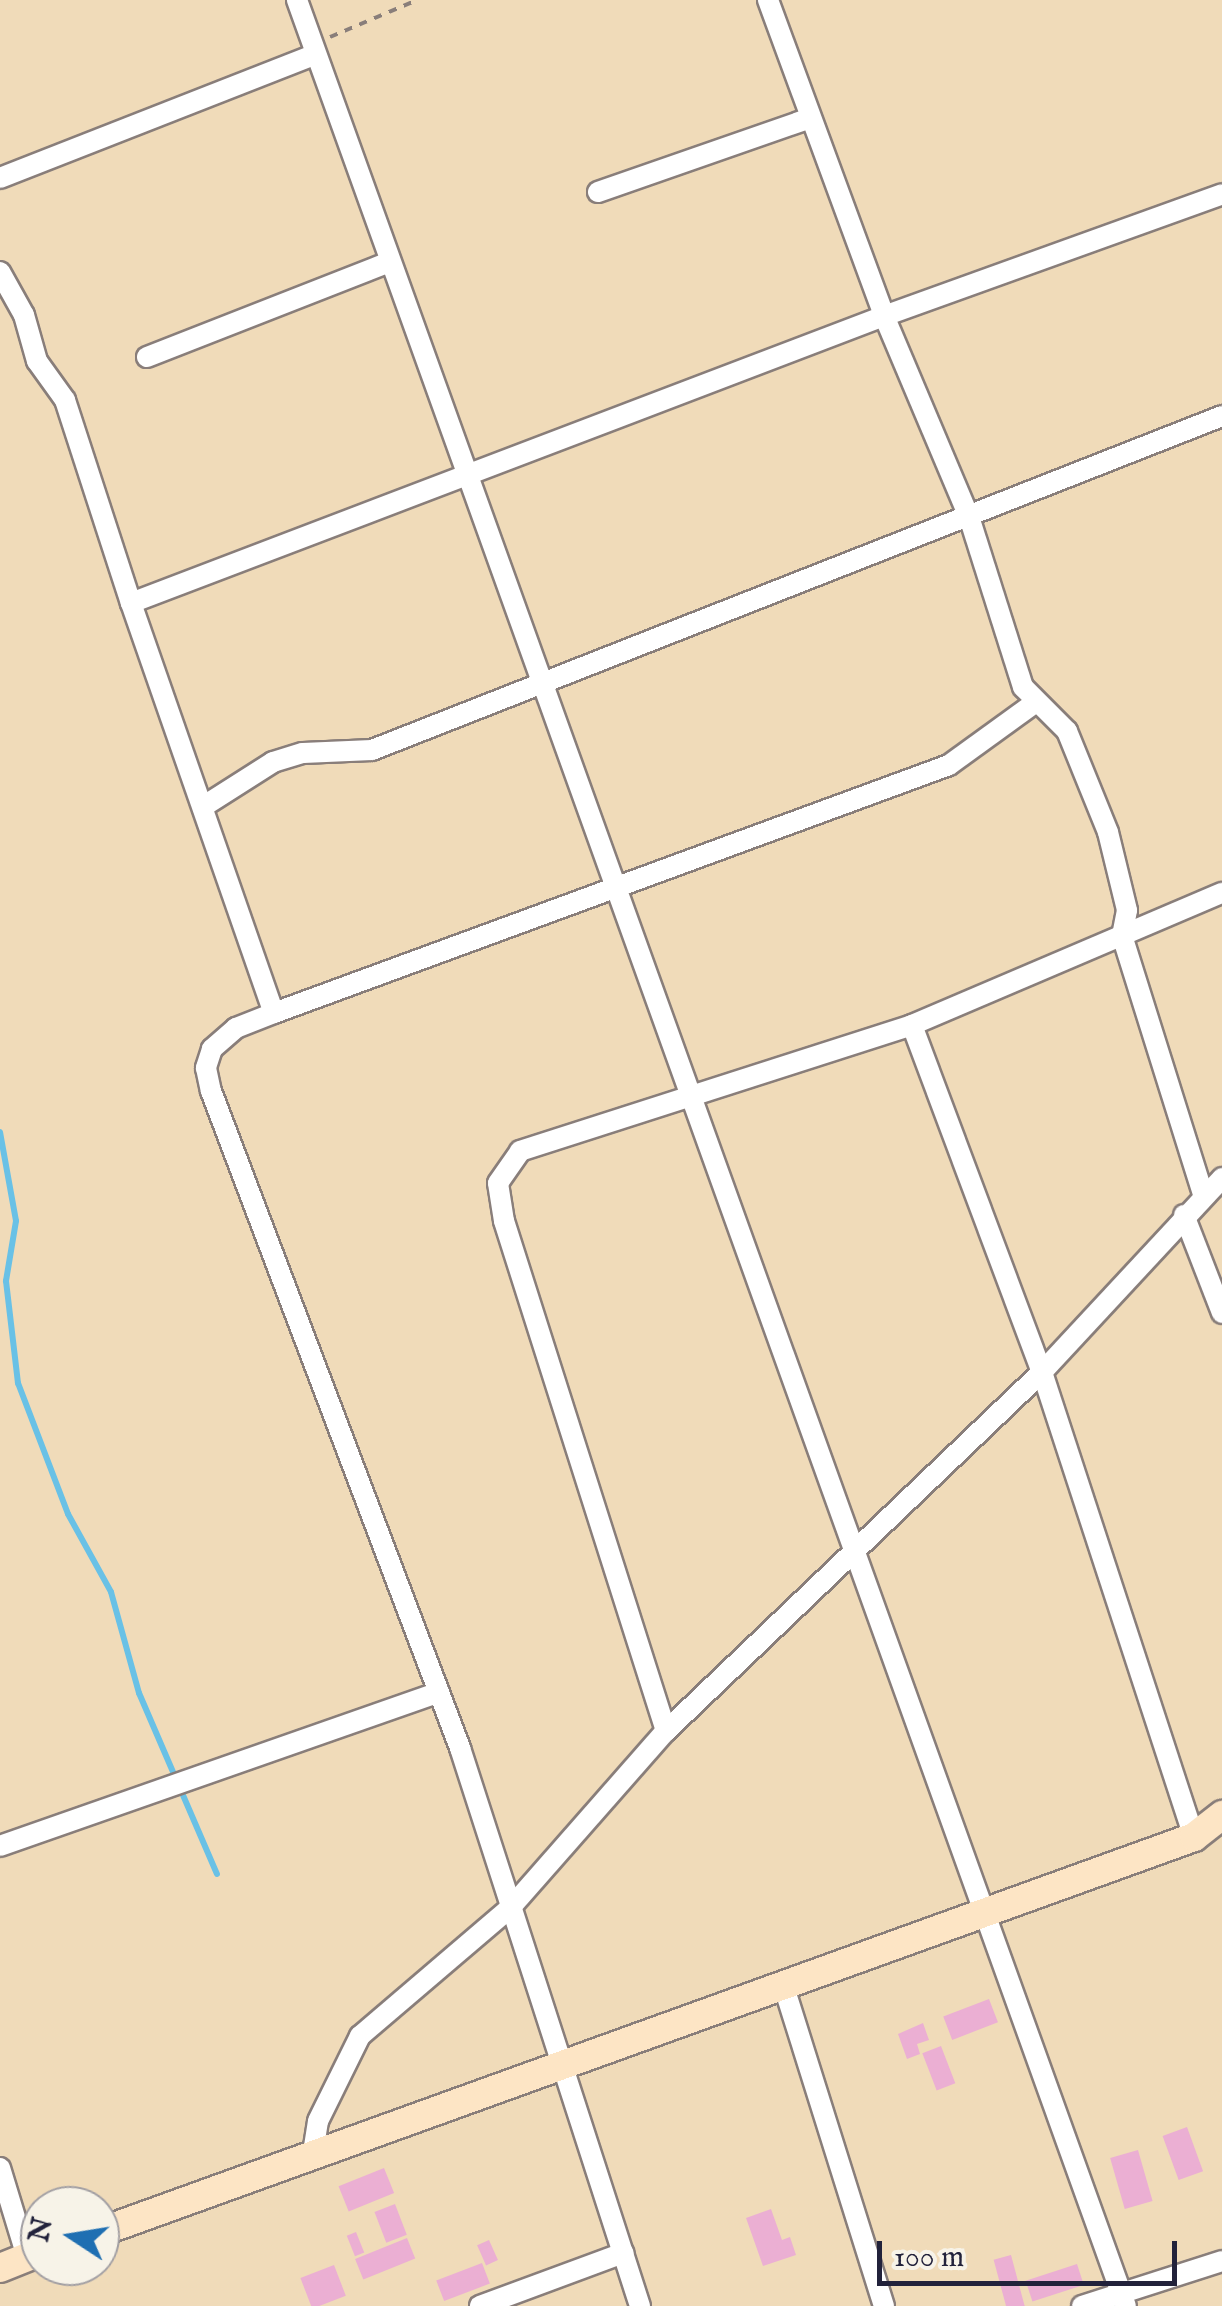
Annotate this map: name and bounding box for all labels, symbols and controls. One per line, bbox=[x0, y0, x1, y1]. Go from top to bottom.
north arrow bbox=[20, 2186, 120, 2286]
text: N bbox=[22, 2215, 62, 2246]
scale bar bbox=[882, 2221, 1182, 2283]
text: 100 m bbox=[894, 2239, 964, 2277]

